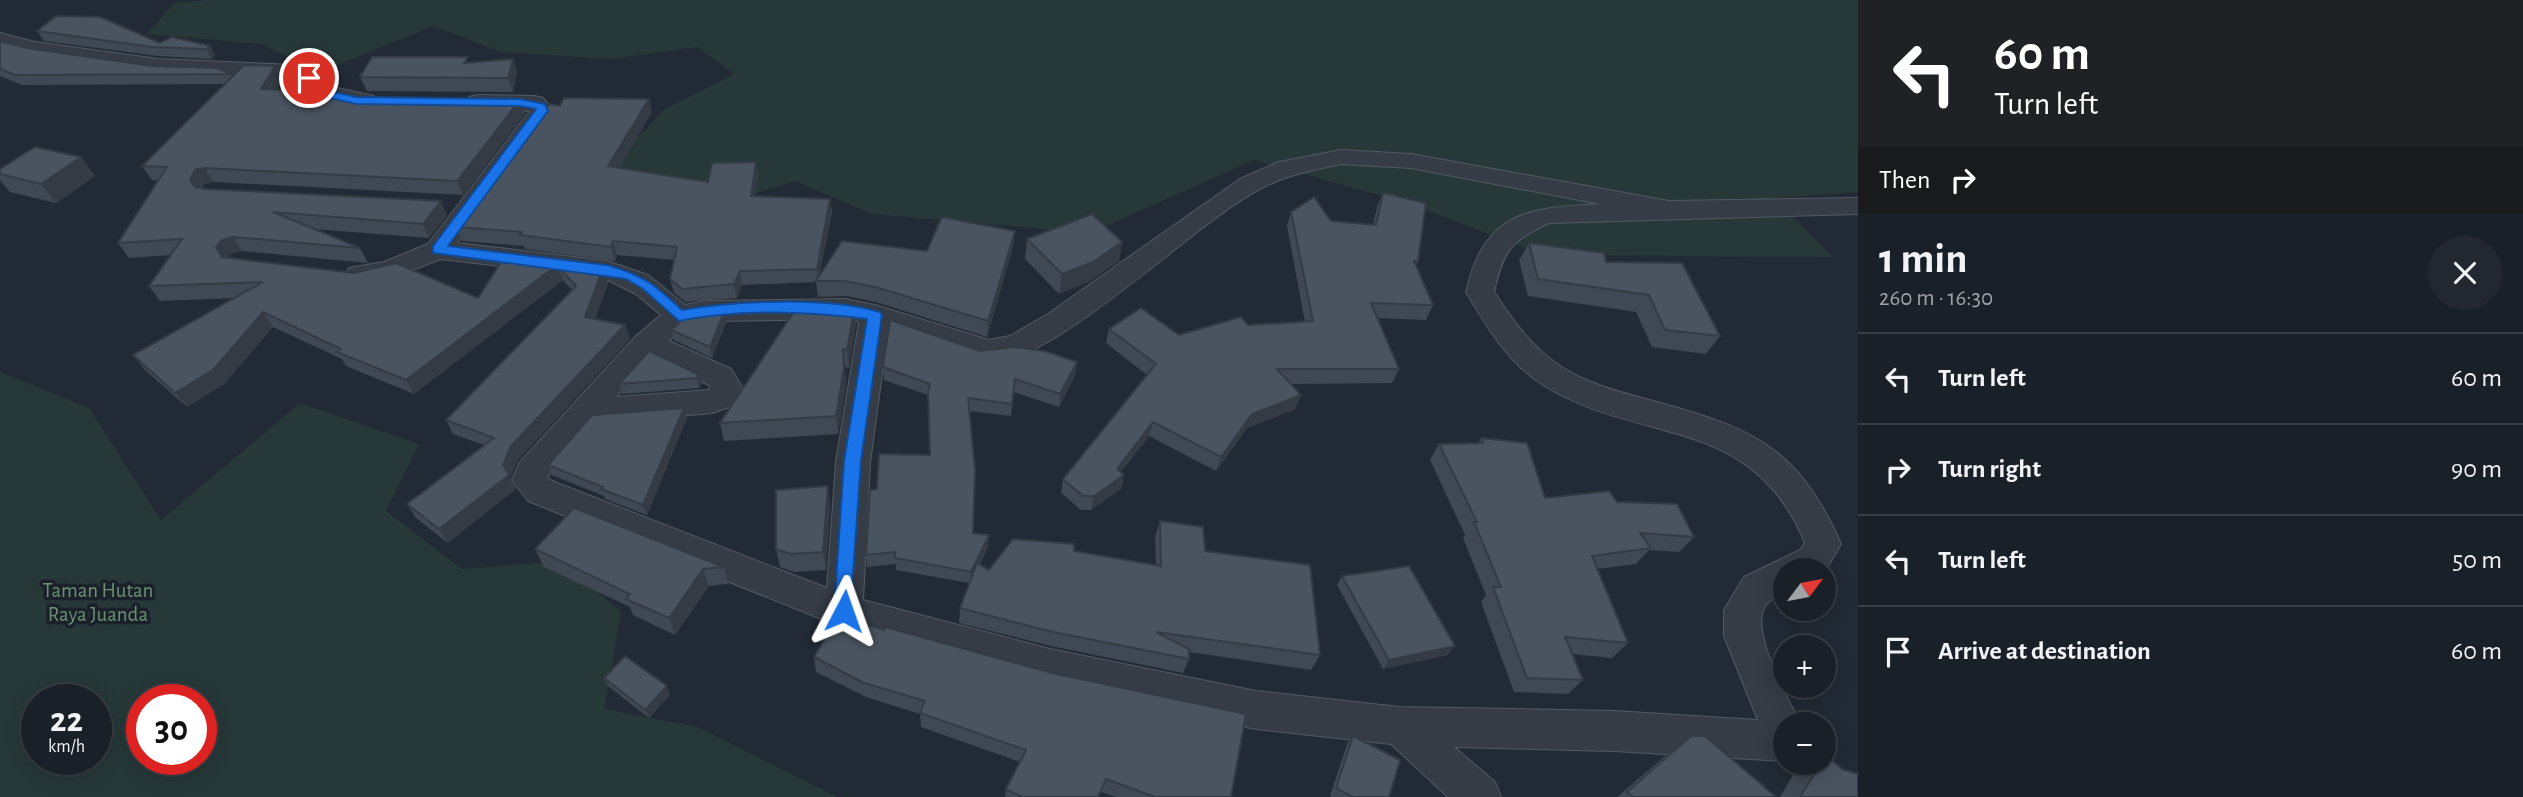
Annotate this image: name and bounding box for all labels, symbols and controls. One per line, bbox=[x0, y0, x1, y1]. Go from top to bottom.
icon: left bbox=[1879, 28, 1970, 119]
text: 60 m bbox=[1994, 30, 2090, 79]
pin bbox=[279, 48, 339, 108]
icon: arrive bbox=[290, 59, 328, 97]
text: Turn left bbox=[1994, 88, 2098, 120]
icon: right bbox=[1944, 161, 1982, 199]
text: Then bbox=[1879, 167, 1930, 193]
button: close bbox=[2428, 236, 2502, 310]
text: 1 min bbox=[1879, 238, 1968, 280]
text: 260 m · 16:30 bbox=[1879, 287, 1993, 310]
icon: left bbox=[1879, 360, 1917, 398]
text: Turn left bbox=[1938, 365, 2026, 391]
text: 60 m bbox=[2451, 365, 2502, 391]
icon: right bbox=[1879, 451, 1917, 489]
text: Turn right bbox=[1938, 456, 2041, 482]
text: 90 m bbox=[2451, 456, 2502, 482]
icon: left bbox=[1879, 542, 1917, 580]
text: Turn left bbox=[1938, 547, 2026, 573]
text: 50 m bbox=[2452, 547, 2502, 573]
north arrow bbox=[1773, 558, 1836, 621]
map controls bbox=[1773, 558, 1836, 775]
position arrow bbox=[807, 574, 881, 648]
park label: Taman Hutan Raya Juanda bbox=[43, 580, 153, 625]
icon: arrive bbox=[1879, 633, 1917, 671]
button: + bbox=[1773, 635, 1836, 698]
text: Arrive at destination bbox=[1938, 638, 2151, 664]
text: 60 m bbox=[2451, 638, 2502, 664]
speed limit sign: 30 bbox=[126, 684, 217, 775]
text: 22 bbox=[50, 703, 83, 738]
button: − bbox=[1773, 712, 1836, 775]
text: km/h bbox=[48, 738, 85, 756]

